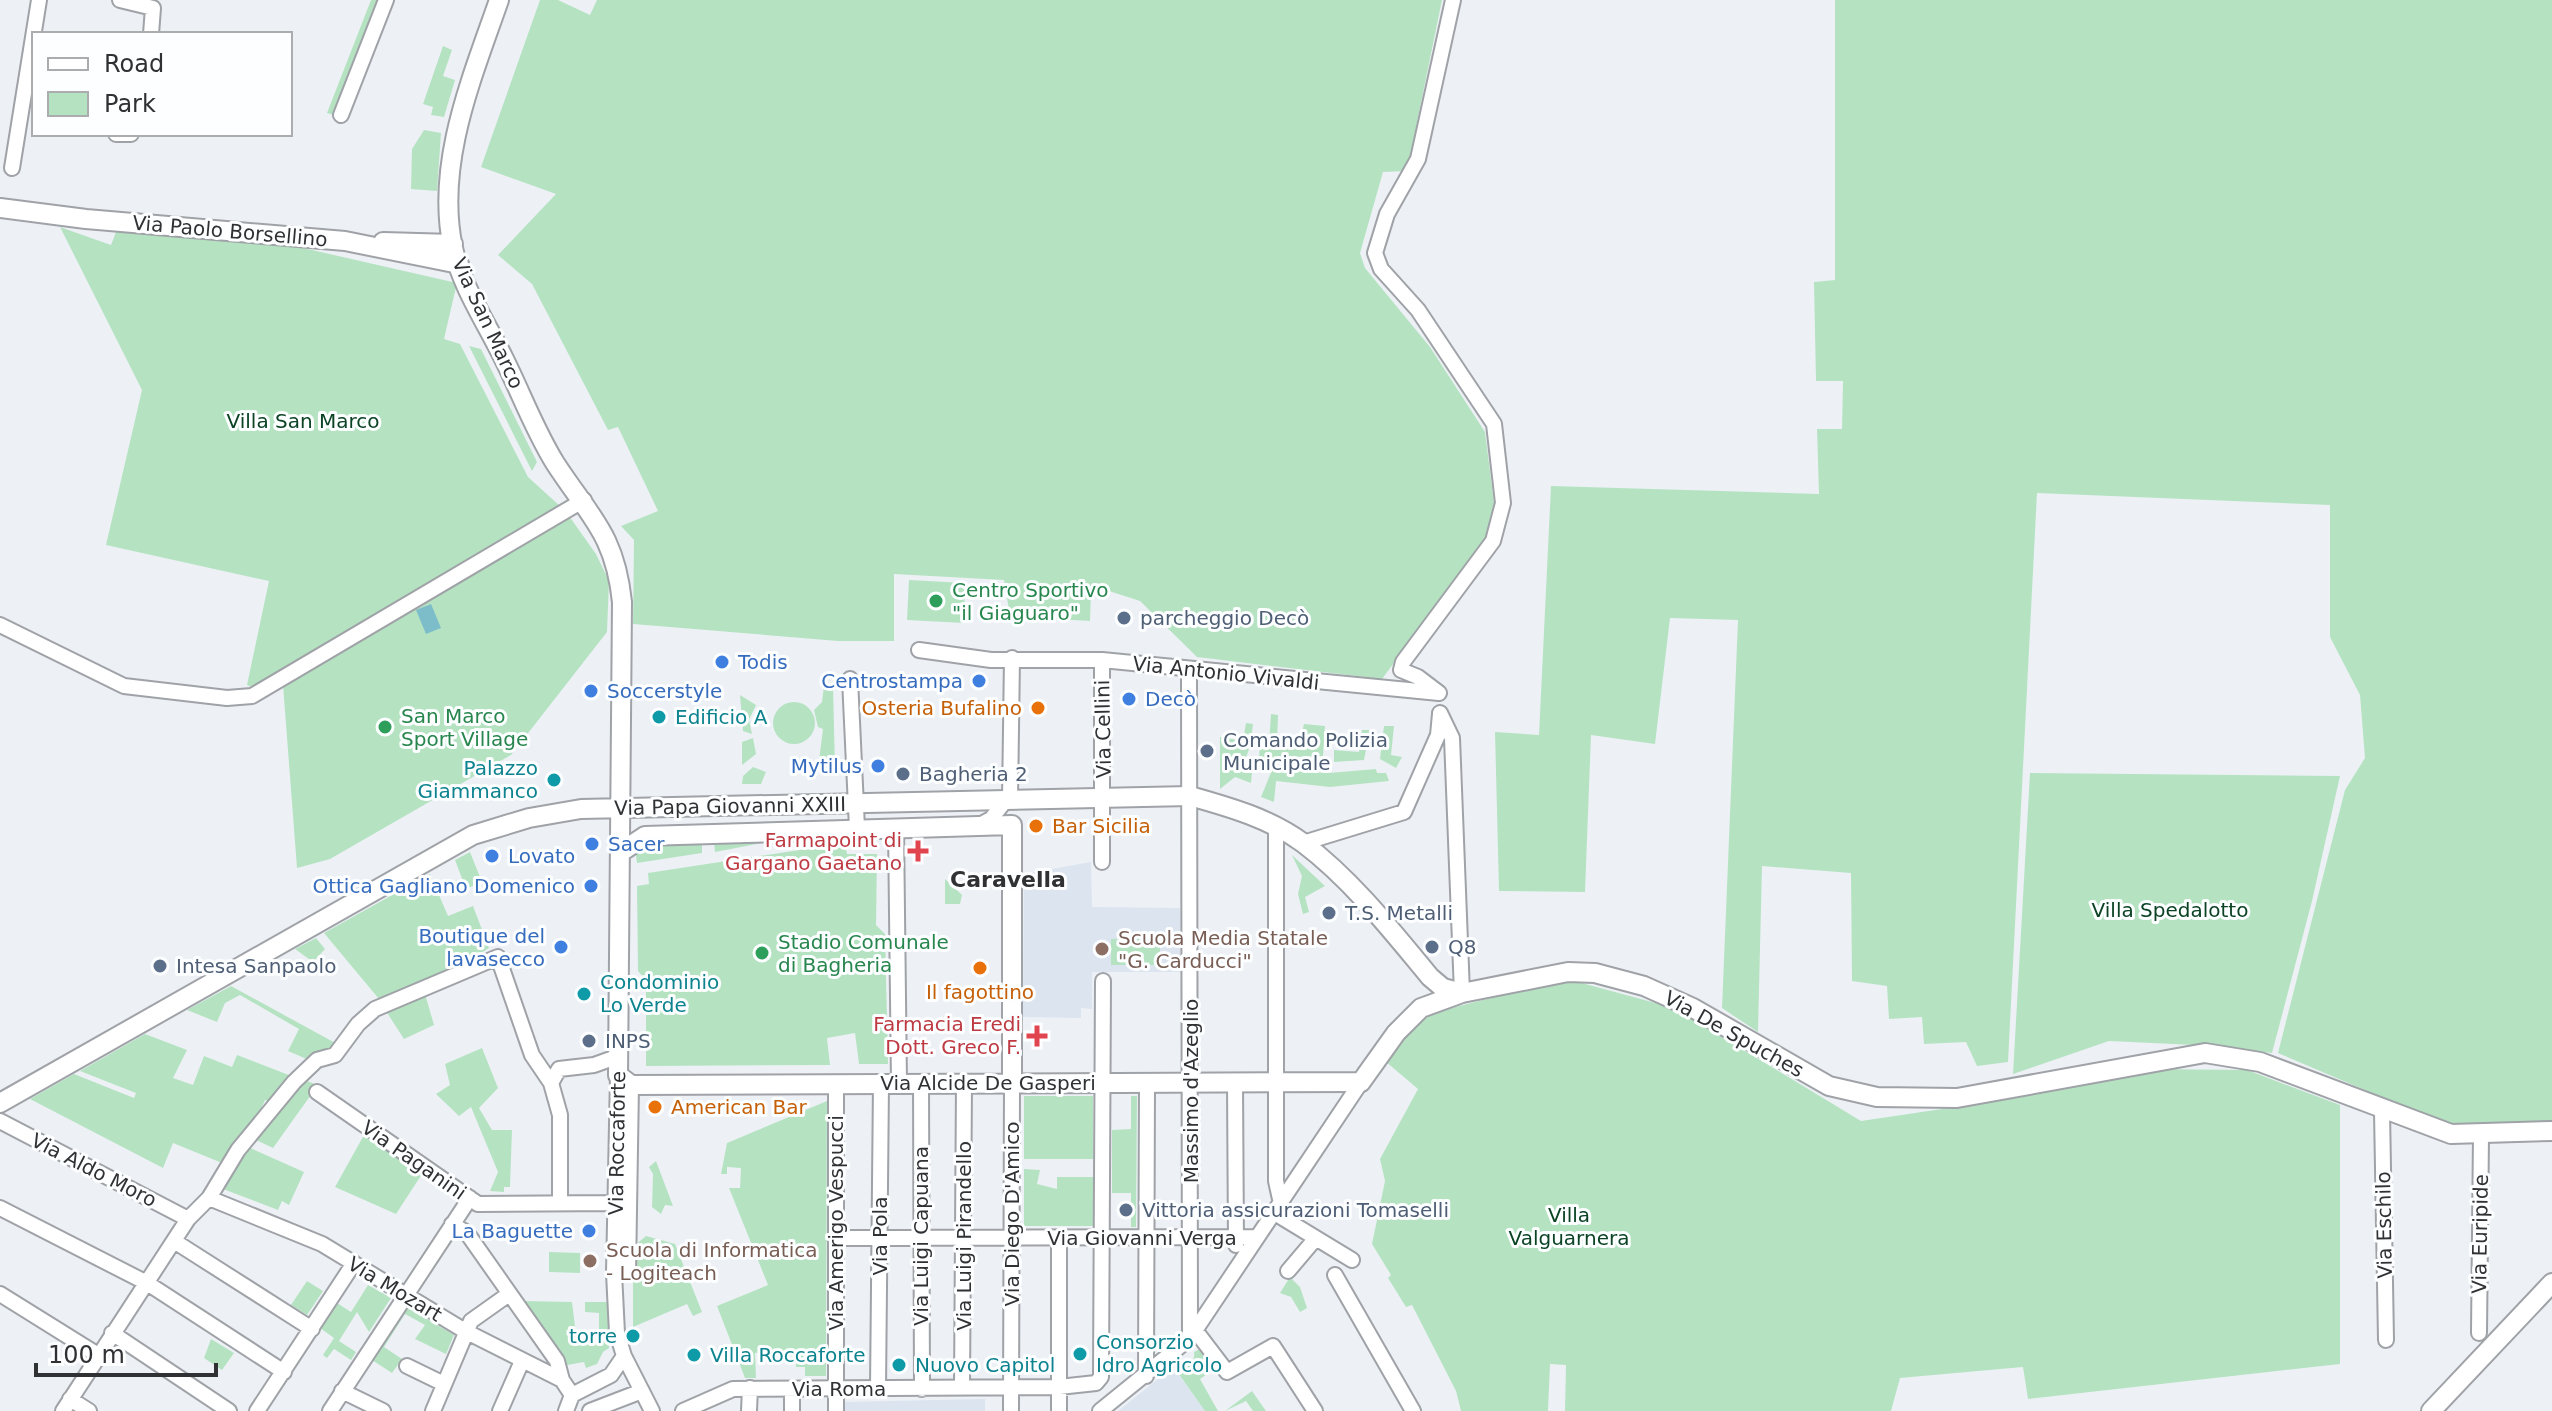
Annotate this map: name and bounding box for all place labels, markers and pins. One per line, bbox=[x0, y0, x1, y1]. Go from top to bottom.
place label: Centro Sportivo "il Giaguaro" bbox=[952, 578, 1108, 625]
marker: Centro Sportivo "il Giaguaro" bbox=[927, 592, 945, 610]
place label: parcheggio Decò bbox=[1140, 606, 1309, 630]
marker: parcheggio Decò bbox=[1115, 609, 1133, 627]
place label: Todis bbox=[737, 650, 788, 674]
marker: Todis bbox=[713, 653, 731, 671]
place label: Centrostampa bbox=[821, 669, 963, 693]
marker: Centrostampa bbox=[970, 672, 988, 690]
place label: Soccerstyle bbox=[607, 679, 722, 703]
marker: Soccerstyle bbox=[582, 682, 600, 700]
place label: Decò bbox=[1145, 687, 1196, 711]
marker: Decò bbox=[1120, 690, 1138, 708]
place label: Osteria Bufalino bbox=[862, 696, 1022, 720]
marker: Osteria Bufalino bbox=[1029, 699, 1047, 717]
place label: San Marco Sport Village bbox=[401, 704, 528, 751]
place label: Edificio A bbox=[675, 705, 768, 729]
marker: Edificio A bbox=[650, 708, 668, 726]
marker: San Marco Sport Village bbox=[376, 718, 394, 736]
place label: Comando Polizia Municipale bbox=[1223, 728, 1388, 775]
marker: Comando Polizia Municipale bbox=[1198, 742, 1216, 760]
place label: Mytilus bbox=[791, 754, 862, 778]
place label: Palazzo Giammanco bbox=[418, 756, 538, 803]
marker: Mytilus bbox=[869, 757, 887, 775]
place label: Bagheria 2 bbox=[919, 762, 1028, 786]
marker: Bagheria 2 bbox=[894, 765, 912, 783]
marker: Palazzo Giammanco bbox=[545, 771, 563, 789]
place label: Bar Sicilia bbox=[1052, 814, 1151, 838]
marker: Bar Sicilia bbox=[1027, 817, 1045, 835]
place label: Farmapoint di Gargano Gaetano bbox=[725, 828, 902, 875]
place label: Sacer bbox=[608, 832, 665, 856]
marker: Sacer bbox=[583, 835, 601, 853]
marker: Farmapoint di Gargano Gaetano bbox=[909, 842, 927, 860]
place label: Lovato bbox=[508, 844, 575, 868]
marker: Lovato bbox=[483, 847, 501, 865]
place label: Ottica Gagliano Domenico bbox=[312, 874, 575, 898]
marker: Ottica Gagliano Domenico bbox=[582, 877, 600, 895]
place label: T.S. Metalli bbox=[1344, 901, 1453, 925]
marker: T.S. Metalli bbox=[1320, 904, 1338, 922]
place label: Boutique del lavasecco bbox=[418, 924, 545, 971]
place label: Scuola Media Statale "G. Carducci" bbox=[1118, 926, 1328, 973]
place label: Stadio Comunale di Bagheria bbox=[778, 930, 949, 977]
place label: Q8 bbox=[1448, 935, 1476, 959]
marker: Boutique del lavasecco bbox=[552, 938, 570, 956]
marker: Q8 bbox=[1423, 938, 1441, 956]
marker: Scuola Media Statale "G. Carducci" bbox=[1093, 940, 1111, 958]
marker: Stadio Comunale di Bagheria bbox=[753, 944, 771, 962]
place label: Intesa Sanpaolo bbox=[176, 954, 336, 978]
marker: Intesa Sanpaolo bbox=[151, 957, 169, 975]
marker: Il fagottino bbox=[971, 959, 989, 977]
place label: Condominio Lo Verde bbox=[600, 970, 719, 1017]
place label: Il fagottino bbox=[926, 980, 1034, 1004]
marker: Condominio Lo Verde bbox=[575, 985, 593, 1003]
place label: Farmacia Eredi Dott. Greco F. bbox=[873, 1012, 1021, 1059]
marker: Farmacia Eredi Dott. Greco F. bbox=[1028, 1027, 1046, 1045]
place label: INPS bbox=[605, 1029, 651, 1053]
marker: INPS bbox=[580, 1032, 598, 1050]
place label: American Bar bbox=[671, 1095, 808, 1119]
marker: American Bar bbox=[646, 1098, 664, 1116]
place label: Vittoria assicurazioni Tomaselli bbox=[1142, 1198, 1449, 1222]
marker: Vittoria assicurazioni Tomaselli bbox=[1117, 1201, 1135, 1219]
place label: La Baguette bbox=[452, 1219, 573, 1243]
marker: La Baguette bbox=[580, 1222, 598, 1240]
place label: Scuola di Informatica - Logiteach bbox=[606, 1238, 818, 1285]
marker: Scuola di Informatica - Logiteach bbox=[581, 1252, 599, 1270]
place label: torre bbox=[569, 1324, 617, 1348]
marker: torre bbox=[624, 1327, 642, 1345]
place label: Consorzio Idro Agricolo bbox=[1096, 1330, 1222, 1377]
place label: Villa Roccaforte bbox=[710, 1343, 866, 1367]
marker: Consorzio Idro Agricolo bbox=[1071, 1345, 1089, 1363]
marker: Villa Roccaforte bbox=[685, 1346, 703, 1364]
place label: Nuovo Capitol bbox=[915, 1353, 1055, 1377]
marker: Nuovo Capitol bbox=[890, 1356, 908, 1374]

